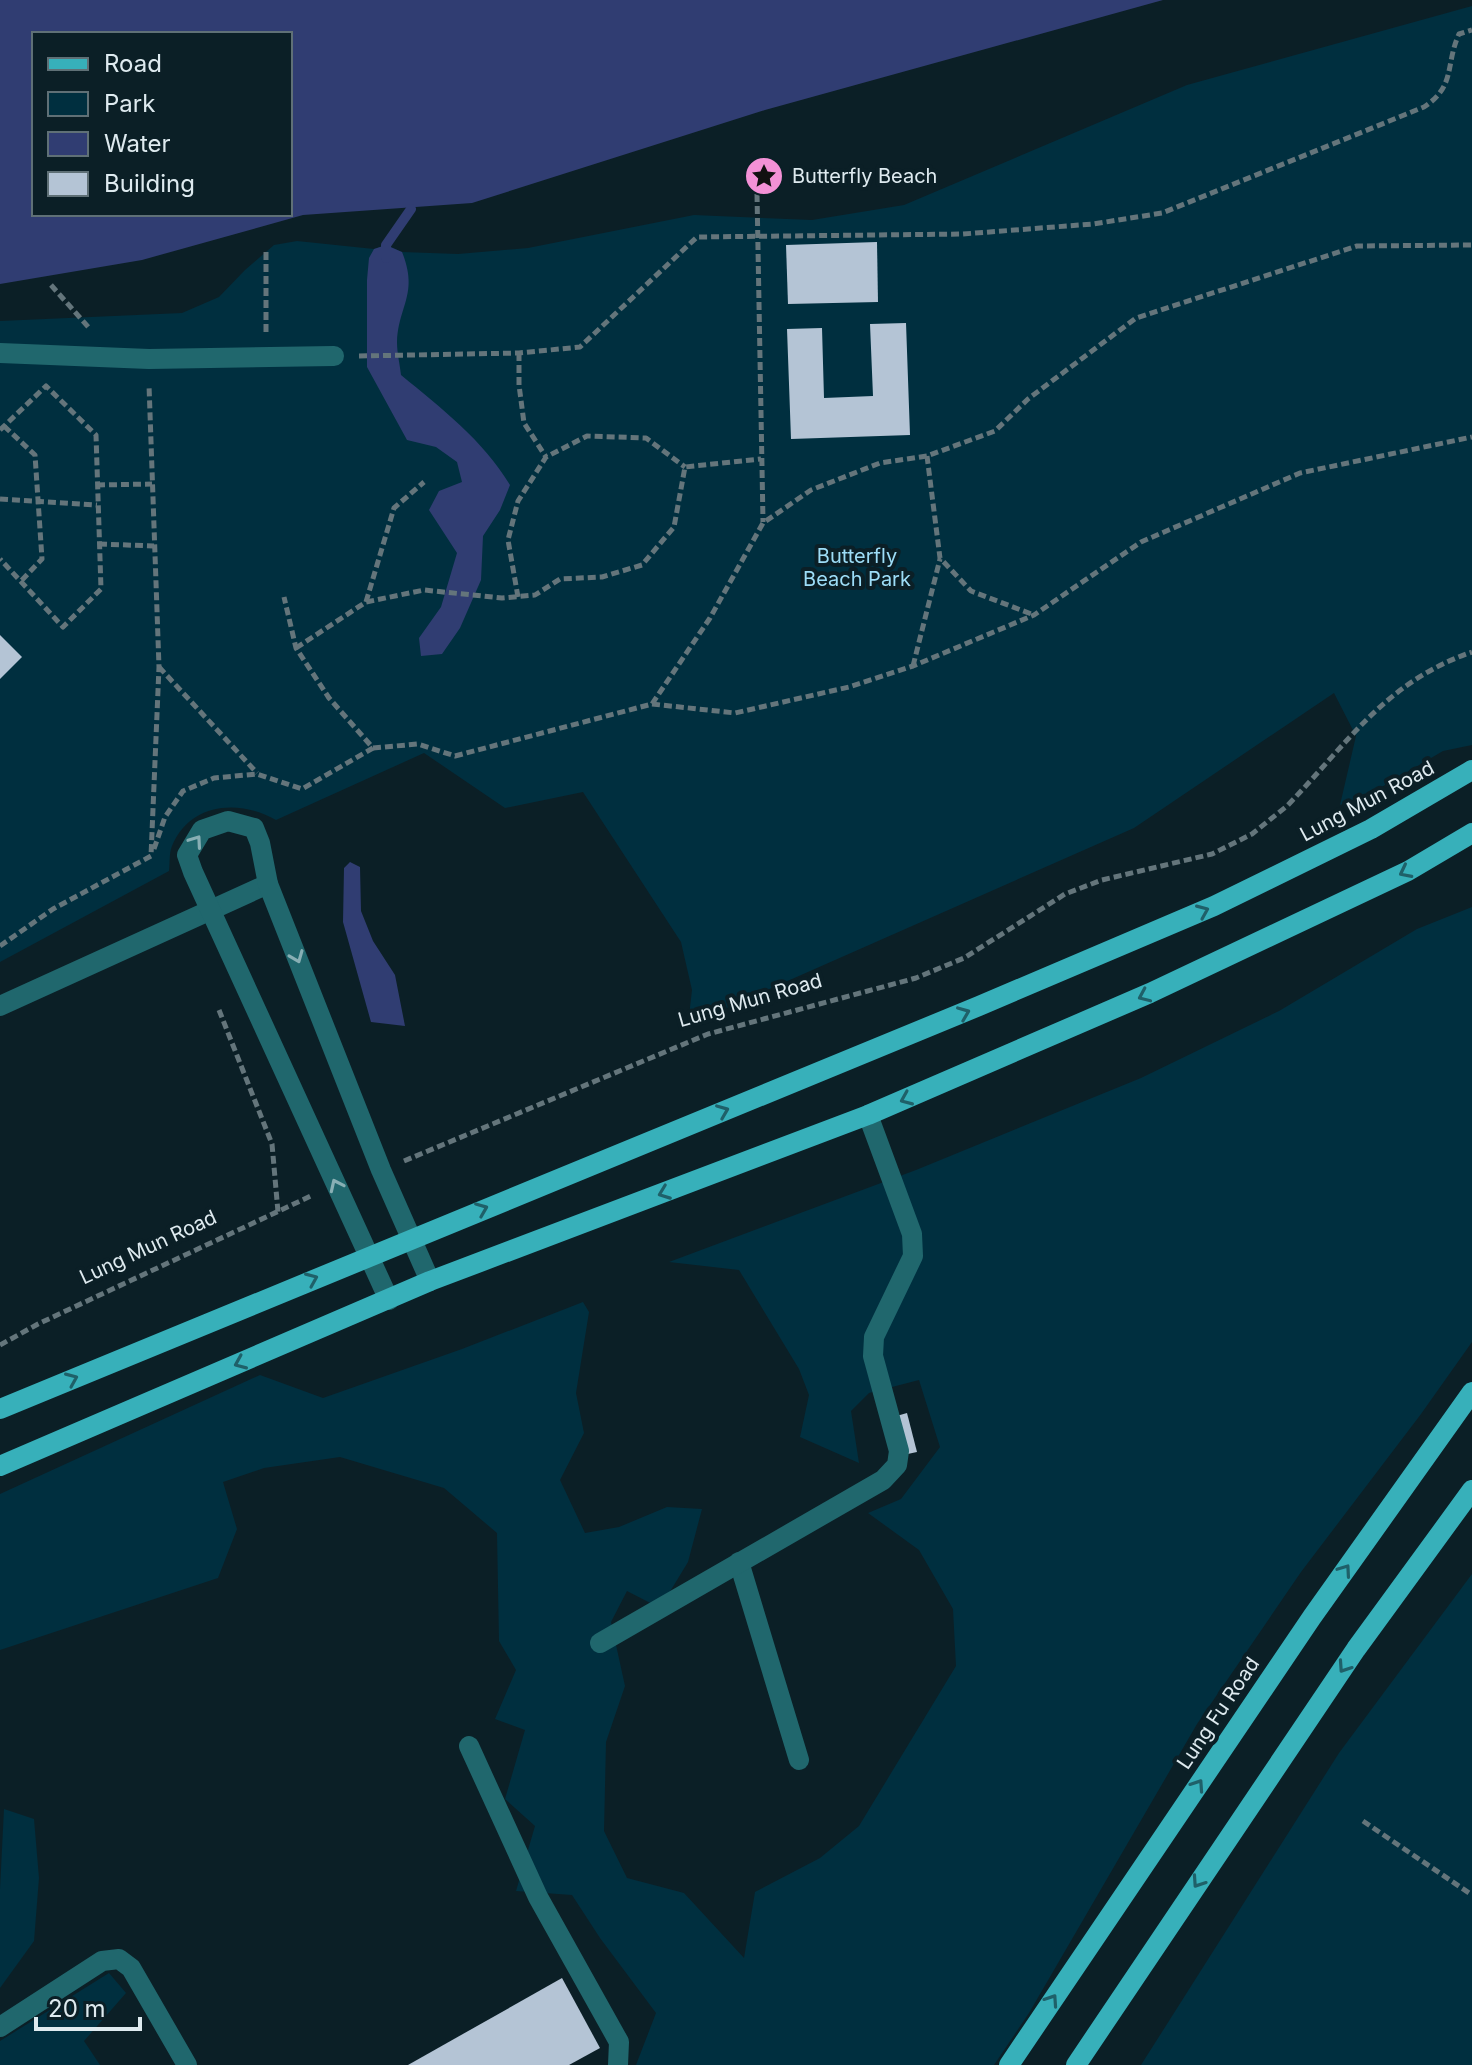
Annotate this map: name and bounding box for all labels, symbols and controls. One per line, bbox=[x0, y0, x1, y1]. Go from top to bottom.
legend bbox=[32, 32, 292, 216]
text: Road bbox=[104, 49, 162, 78]
text: Park bbox=[104, 89, 155, 118]
text: Water bbox=[104, 129, 171, 158]
place icon: Butterfly Beach bbox=[743, 155, 785, 197]
place label: Butterfly Beach bbox=[792, 164, 937, 188]
text: Building bbox=[104, 169, 195, 198]
park label: Butterfly Beach Park bbox=[803, 544, 911, 591]
street label: Lung Mun Road bbox=[1296, 756, 1438, 846]
one-way arrow bbox=[186, 835, 201, 849]
one-way arrow bbox=[1398, 862, 1413, 878]
one-way arrow bbox=[1195, 904, 1209, 920]
one-way arrow bbox=[287, 949, 304, 963]
street label: Lung Mun Road bbox=[675, 968, 825, 1032]
one-way arrow bbox=[1138, 986, 1153, 1002]
one-way arrow bbox=[956, 1006, 970, 1022]
one-way arrow bbox=[900, 1089, 914, 1105]
one-way arrow bbox=[715, 1104, 729, 1121]
one-way arrow bbox=[330, 1178, 346, 1193]
one-way arrow bbox=[658, 1183, 672, 1200]
one-way arrow bbox=[474, 1202, 488, 1219]
street label: Lung Mun Road bbox=[76, 1205, 220, 1289]
one-way arrow bbox=[304, 1272, 318, 1289]
one-way arrow bbox=[233, 1354, 248, 1370]
one-way arrow bbox=[64, 1372, 78, 1388]
one-way arrow bbox=[1335, 1565, 1350, 1579]
street label: Lung Fu Road bbox=[1172, 1653, 1264, 1773]
one-way arrow bbox=[1339, 1658, 1354, 1673]
one-way arrow bbox=[1188, 1779, 1203, 1793]
one-way arrow bbox=[1193, 1873, 1208, 1888]
scale bar bbox=[36, 1981, 140, 2031]
text: 20 m bbox=[48, 1994, 106, 2023]
one-way arrow bbox=[1042, 1994, 1057, 2008]

